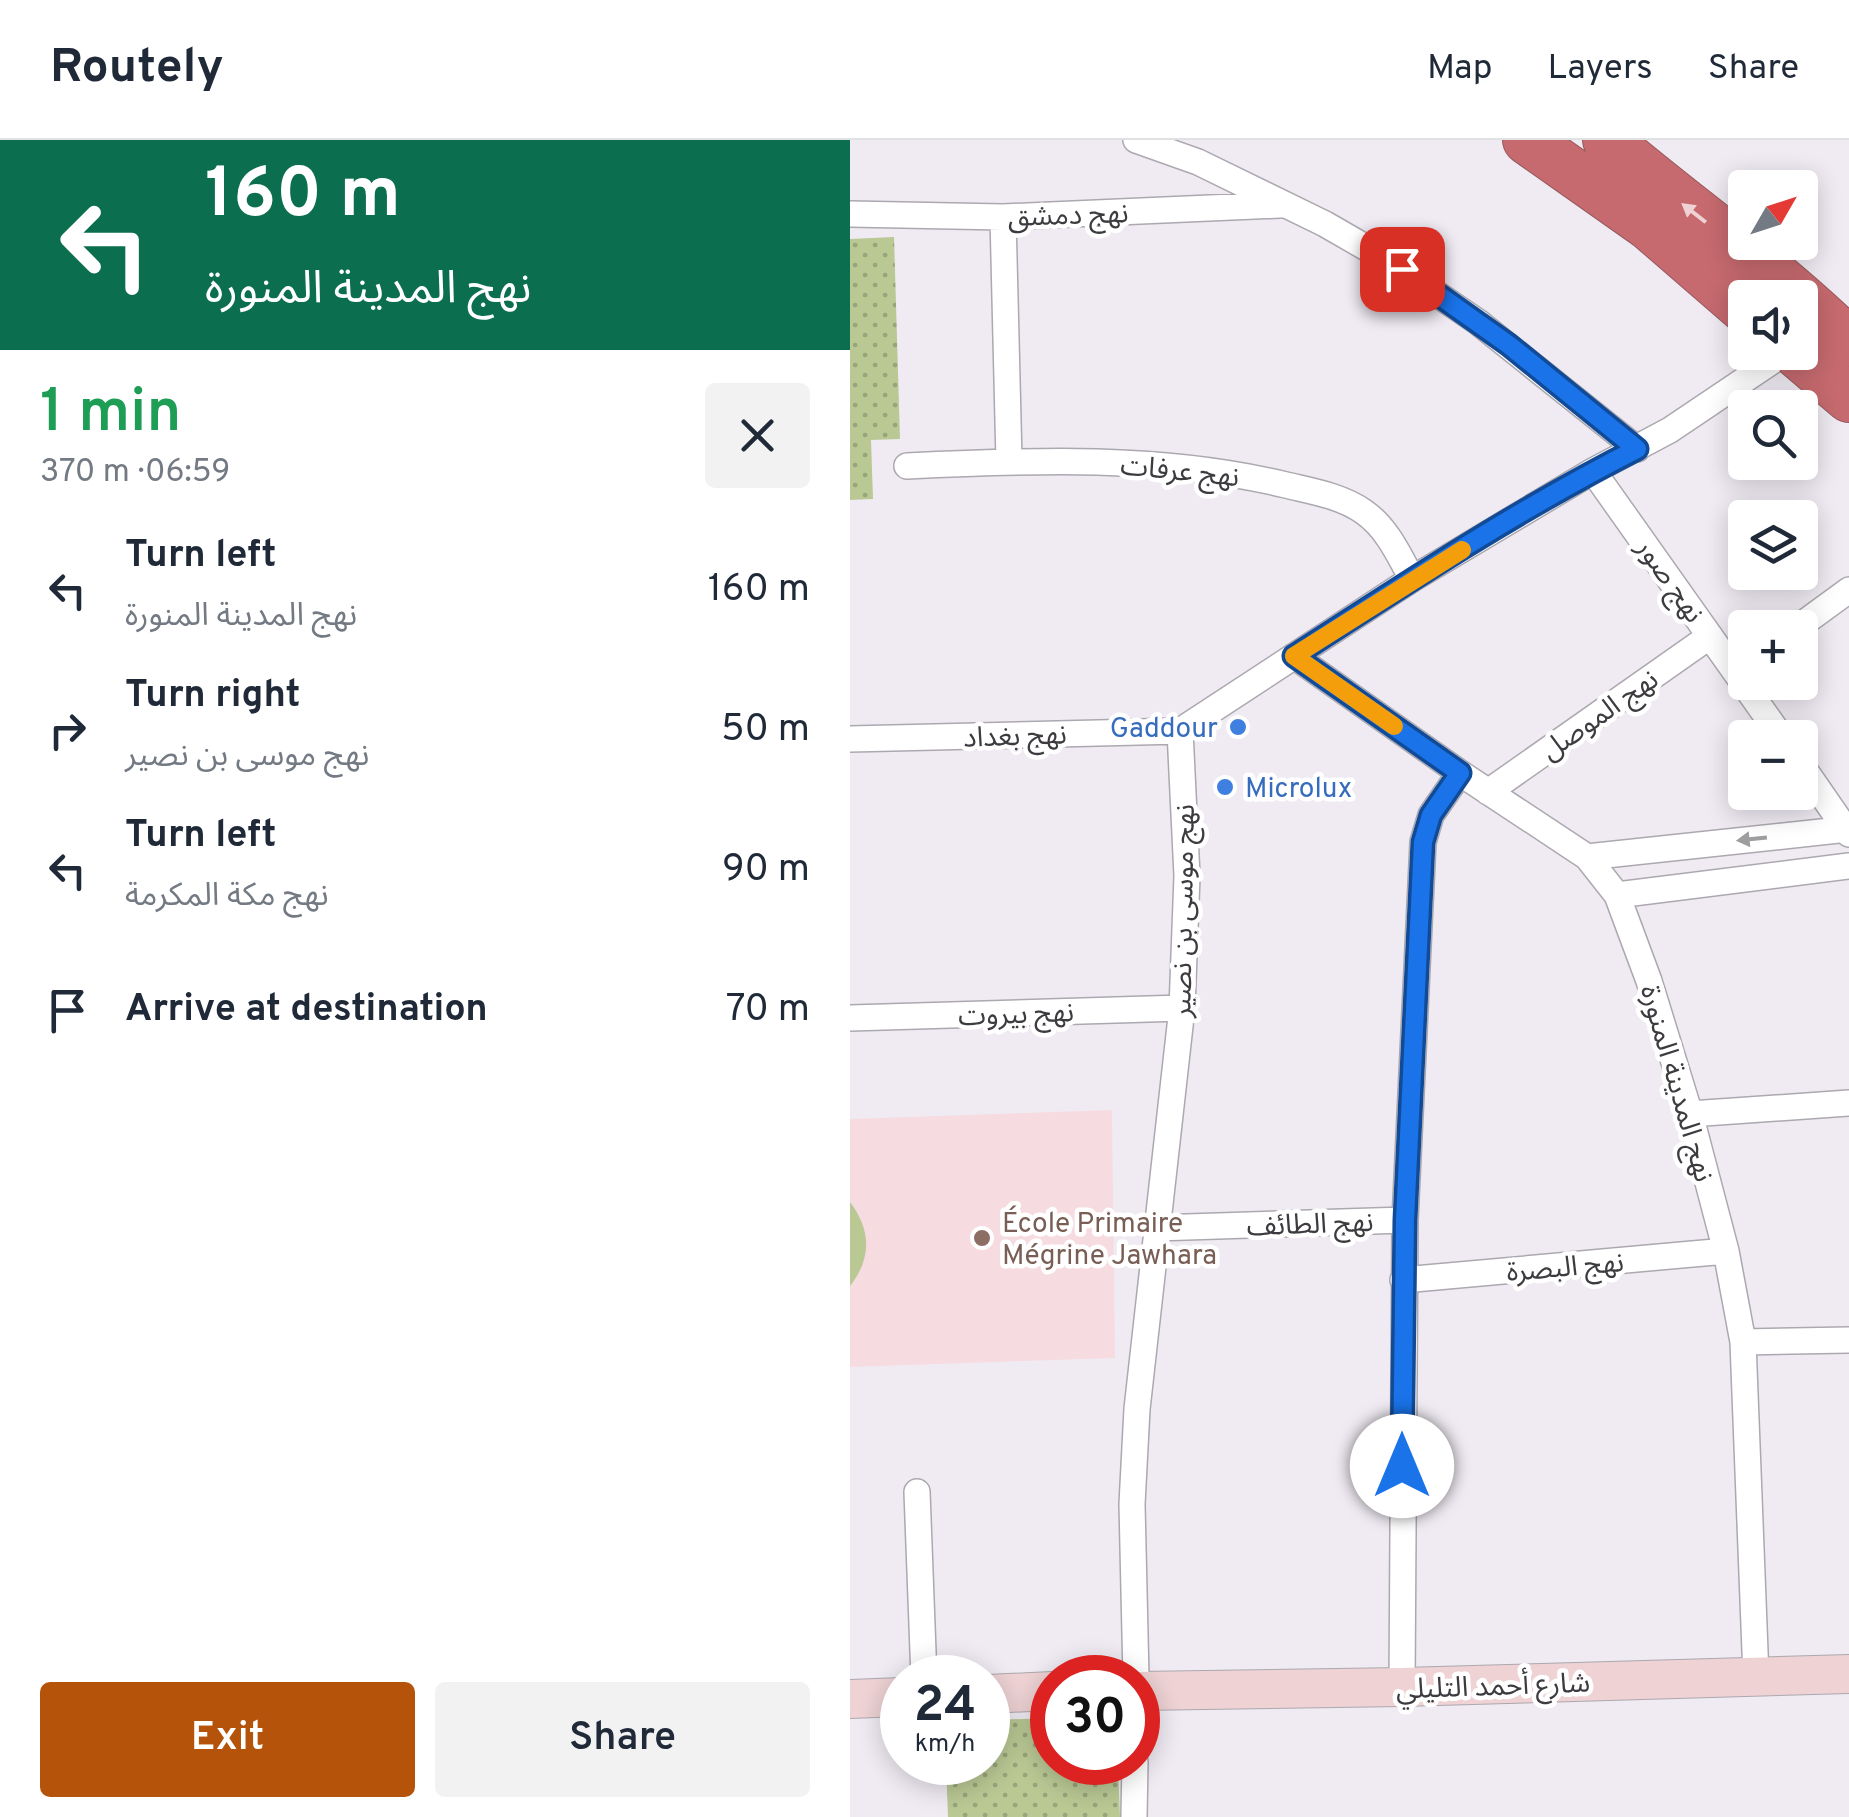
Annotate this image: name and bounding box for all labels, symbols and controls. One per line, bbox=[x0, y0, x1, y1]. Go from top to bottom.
text: Routely bbox=[50, 39, 224, 99]
text: Map bbox=[1427, 47, 1493, 91]
text: Layers bbox=[1548, 47, 1653, 91]
text: Share bbox=[1708, 47, 1799, 91]
text: 160 m bbox=[205, 153, 401, 242]
north arrow bbox=[1728, 170, 1818, 260]
map controls bbox=[1728, 170, 1818, 810]
icon: left bbox=[40, 180, 170, 310]
street label: نهج دمشق bbox=[1007, 197, 1129, 237]
one-way arrow bbox=[1681, 203, 1707, 223]
pin bbox=[1360, 227, 1445, 312]
icon: arrive bbox=[1375, 242, 1430, 297]
text: نهج المدينة المنورة bbox=[205, 262, 531, 319]
button: sound bbox=[1728, 280, 1818, 370]
text: 1 min bbox=[40, 377, 181, 453]
button: close bbox=[705, 383, 810, 488]
button: search bbox=[1728, 390, 1818, 480]
street label: نهج عرفات bbox=[1118, 449, 1241, 497]
text: 370 m · 06:59 bbox=[40, 453, 230, 493]
button: layers bbox=[1728, 500, 1818, 590]
text: Turn left bbox=[125, 532, 277, 581]
street label: نهج صور bbox=[1626, 532, 1711, 631]
icon: left bbox=[40, 563, 95, 618]
text: 160 m bbox=[708, 566, 810, 615]
text: نهج المدينة المنورة bbox=[125, 597, 357, 637]
button: + bbox=[1728, 610, 1818, 700]
street label: نهج الموصل bbox=[1535, 663, 1667, 770]
text: Turn right bbox=[125, 672, 300, 721]
icon: right bbox=[40, 703, 95, 758]
text: 50 m bbox=[721, 706, 810, 755]
place label: Gaddour bbox=[1110, 712, 1218, 748]
marker: Gaddour bbox=[1227, 716, 1249, 738]
street label: نهج بغداد bbox=[963, 718, 1067, 758]
button: − bbox=[1728, 720, 1818, 810]
text: نهج موسى بن نصير bbox=[125, 737, 369, 777]
place label: Microlux bbox=[1245, 772, 1352, 808]
marker: Microlux bbox=[1214, 776, 1236, 798]
street label: نهج موسى بن نصير bbox=[1165, 804, 1205, 1019]
text: Turn left bbox=[125, 812, 277, 861]
one-way arrow bbox=[1736, 831, 1767, 847]
icon: left bbox=[40, 843, 95, 898]
text: 90 m bbox=[722, 846, 810, 895]
text: نهج مكة المكرمة bbox=[125, 877, 329, 917]
street label: نهج المدينة المنورة bbox=[1630, 981, 1720, 1186]
icon: arrive bbox=[40, 983, 95, 1038]
text: Arrive at destination bbox=[125, 986, 488, 1035]
text: 70 m bbox=[726, 986, 810, 1035]
street label: نهج بيروت bbox=[958, 996, 1075, 1036]
place label: École Primaire Mégrine Jawhara bbox=[1002, 1205, 1217, 1275]
street label: نهج الطائف bbox=[1246, 1206, 1374, 1246]
marker: École Primaire Mégrine Jawhara bbox=[971, 1227, 993, 1249]
street label: نهج البصرة bbox=[1505, 1246, 1626, 1292]
position arrow bbox=[1350, 1414, 1454, 1518]
speed limit sign: 30 bbox=[1030, 1655, 1160, 1785]
street label: شارع أحمد التليلي bbox=[1395, 1664, 1591, 1710]
text: 24 bbox=[914, 1676, 976, 1739]
button: Exit bbox=[40, 1682, 415, 1797]
button: Share bbox=[435, 1682, 810, 1797]
text: km/h bbox=[915, 1729, 975, 1761]

